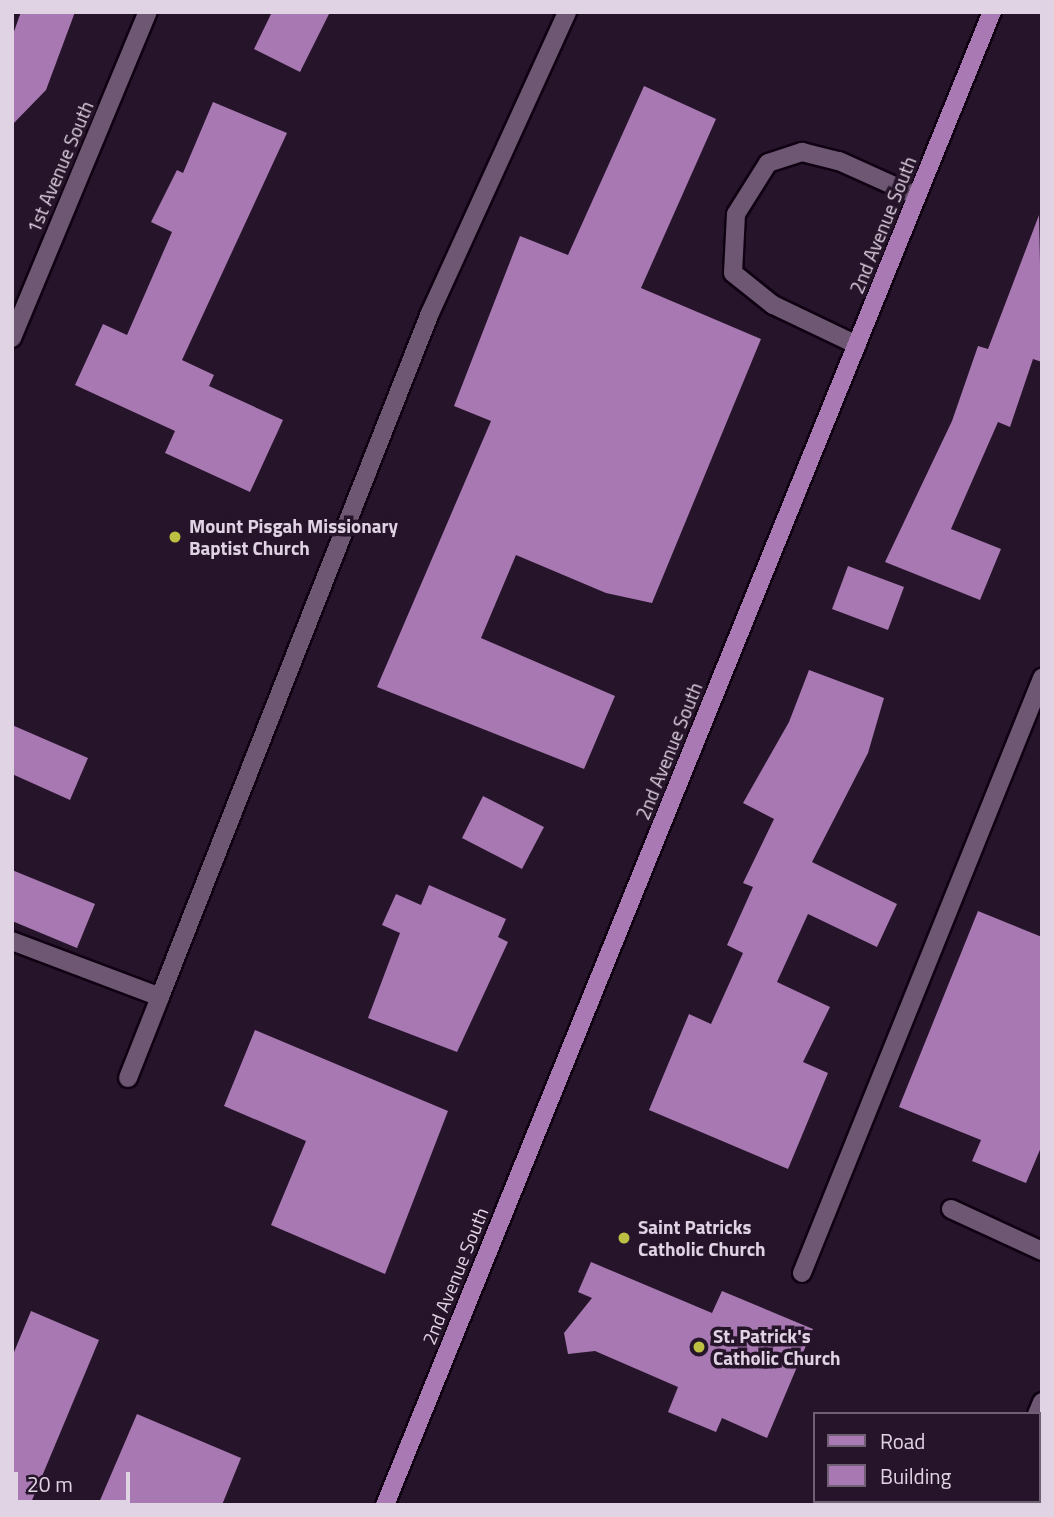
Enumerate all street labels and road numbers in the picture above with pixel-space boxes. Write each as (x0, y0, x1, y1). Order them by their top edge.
street label: 1st Avenue South (22, 98, 98, 236)
street label: 2nd Avenue South (845, 153, 921, 297)
street label: 2nd Avenue South (631, 679, 707, 823)
street label: 2nd Avenue South (417, 1204, 493, 1348)

